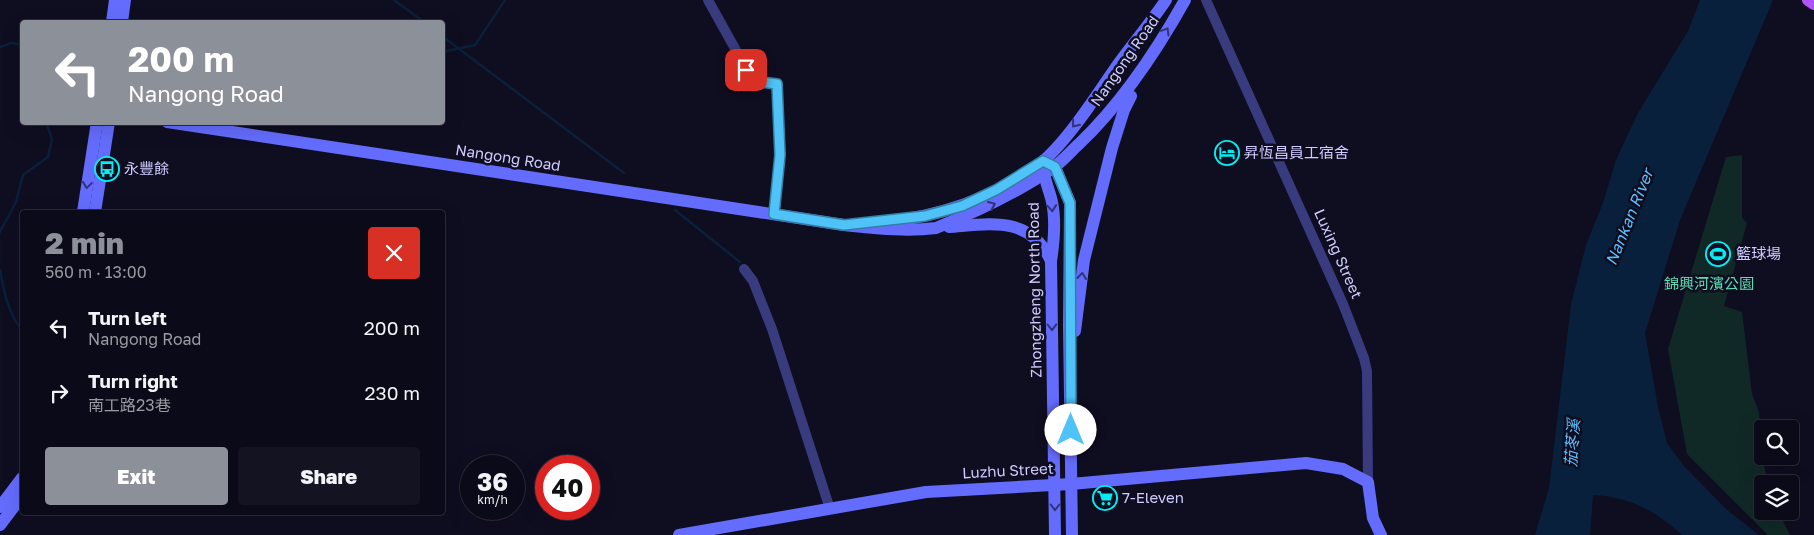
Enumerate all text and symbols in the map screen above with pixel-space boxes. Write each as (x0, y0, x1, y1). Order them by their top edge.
street label: Nangong Road (1086, 12, 1162, 109)
one-way arrow (1160, 27, 1170, 36)
text: 200 m (128, 38, 234, 80)
icon: left (45, 40, 110, 105)
pin (725, 49, 767, 91)
icon: arrive (732, 56, 760, 84)
text: Nangong Road (128, 80, 284, 107)
one-way arrow (1071, 118, 1080, 127)
street label: Nangong Road (454, 140, 562, 174)
hotel icon: 昇恆昌員工宿舍 (1214, 140, 1240, 166)
place label: 昇恆昌員工宿舍 (1244, 143, 1349, 161)
bus stop icon: 永豐餘 (94, 156, 120, 182)
place label: 永豐餘 (124, 159, 169, 177)
water label: Nankan River (1601, 163, 1658, 268)
one-way arrow (83, 180, 93, 189)
one-way arrow (987, 200, 996, 211)
street label: Zhongzheng North Road (1023, 202, 1045, 378)
one-way arrow (1046, 204, 1057, 212)
street label: Luxing Street (1311, 206, 1367, 301)
text: 2 min (45, 225, 124, 261)
button: close (368, 227, 420, 279)
sports icon: 籃球場 (1705, 241, 1731, 267)
place label: 籃球場 (1736, 244, 1781, 262)
text: 560 m · 13:00 (45, 262, 147, 282)
one-way arrow (1077, 271, 1087, 280)
park label: 錦興河濱公園 (1664, 274, 1754, 292)
text: Turn left (88, 306, 167, 329)
icon: left (45, 314, 73, 342)
text: 200 m (364, 316, 420, 339)
one-way arrow (1047, 324, 1057, 331)
text: Nangong Road (88, 329, 201, 349)
text: Turn right (88, 369, 178, 392)
icon: right (45, 379, 73, 407)
text: 230 m (365, 381, 420, 404)
text: 南工路23巷 (88, 395, 171, 415)
position arrow (1044, 403, 1096, 455)
water label: 茄苳溪 (1560, 416, 1584, 468)
map controls (1754, 420, 1799, 520)
button: search (1754, 420, 1799, 465)
button: Exit (45, 447, 228, 505)
button: Share (238, 447, 420, 505)
speed limit sign: 40 (535, 455, 600, 520)
street label: Luzhu Street (962, 459, 1054, 481)
text: 36 (477, 466, 508, 497)
button: layers (1754, 475, 1799, 520)
supermarket icon: 7-Eleven (1092, 485, 1118, 511)
place label: 7-Eleven (1122, 488, 1184, 506)
text: km/h (477, 492, 508, 507)
one-way arrow (1049, 503, 1060, 511)

